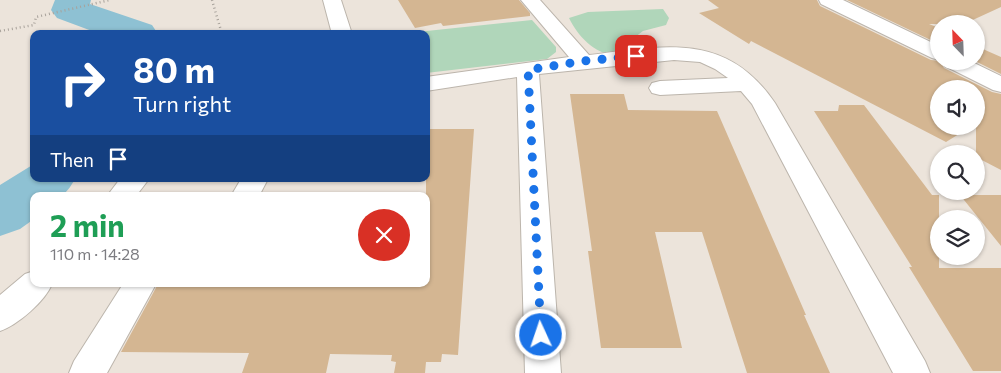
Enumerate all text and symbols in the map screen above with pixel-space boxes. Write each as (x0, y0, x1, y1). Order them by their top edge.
north arrow (930, 15, 985, 70)
map controls (930, 15, 985, 265)
pin (615, 35, 657, 77)
icon: arrive (622, 42, 650, 70)
text: 80 m (133, 47, 215, 90)
icon: right (50, 50, 115, 115)
button: sound (930, 80, 985, 135)
text: Turn right (133, 90, 231, 117)
icon: arrive (104, 145, 132, 173)
button: search (930, 145, 985, 200)
text: Then (50, 148, 94, 171)
text: 2 min (50, 206, 125, 243)
button: close (358, 209, 410, 261)
button: layers (930, 210, 985, 265)
text: 110 m · 14:28 (50, 244, 140, 263)
position arrow (514, 308, 566, 360)

